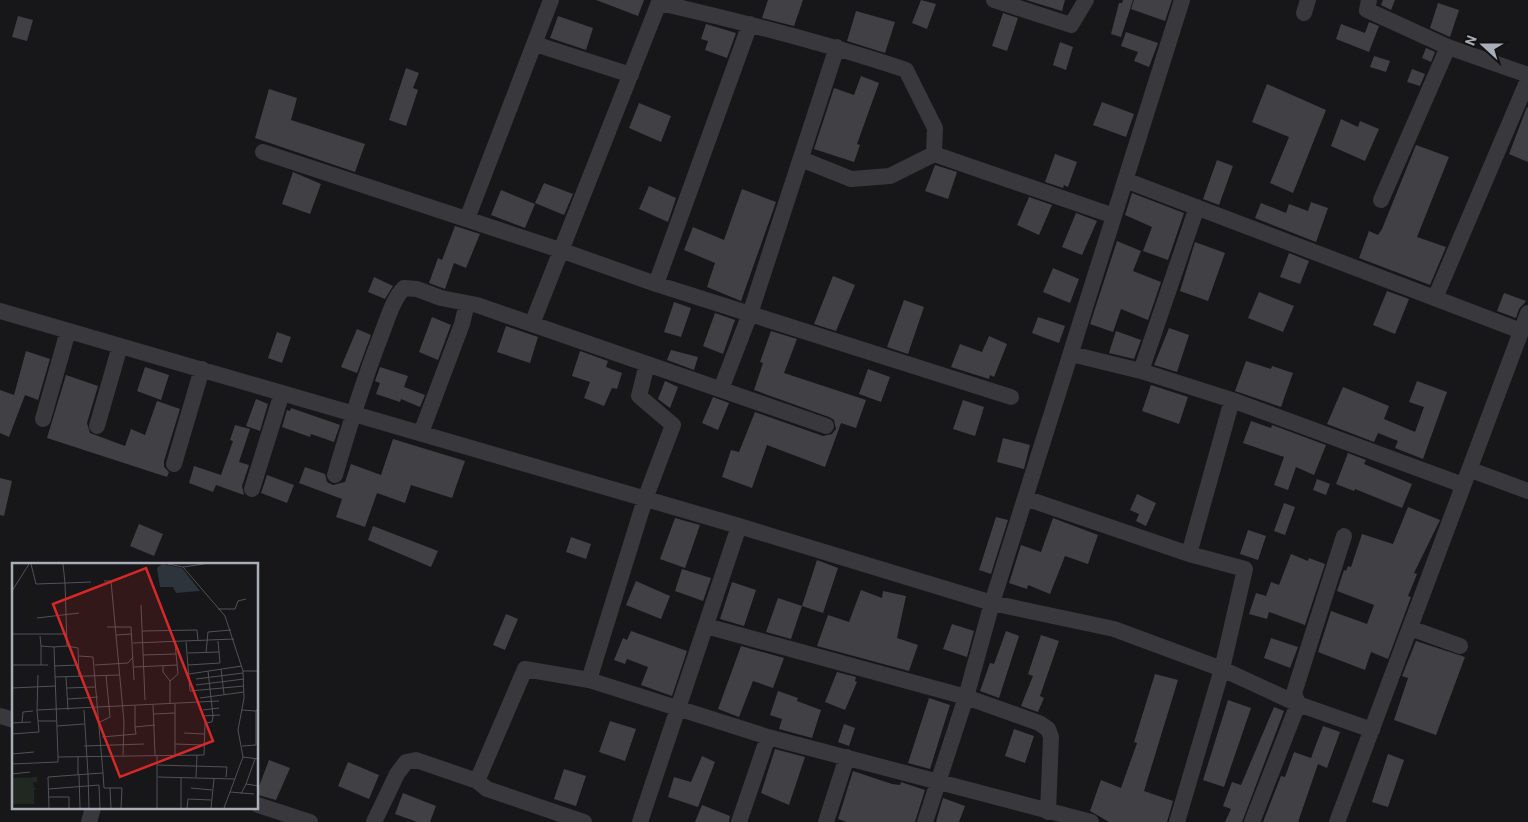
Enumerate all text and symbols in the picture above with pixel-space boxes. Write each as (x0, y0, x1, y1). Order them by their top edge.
north arrow (1458, 20, 1508, 70)
text: N (1461, 33, 1480, 48)
inset map (12, 563, 259, 810)

